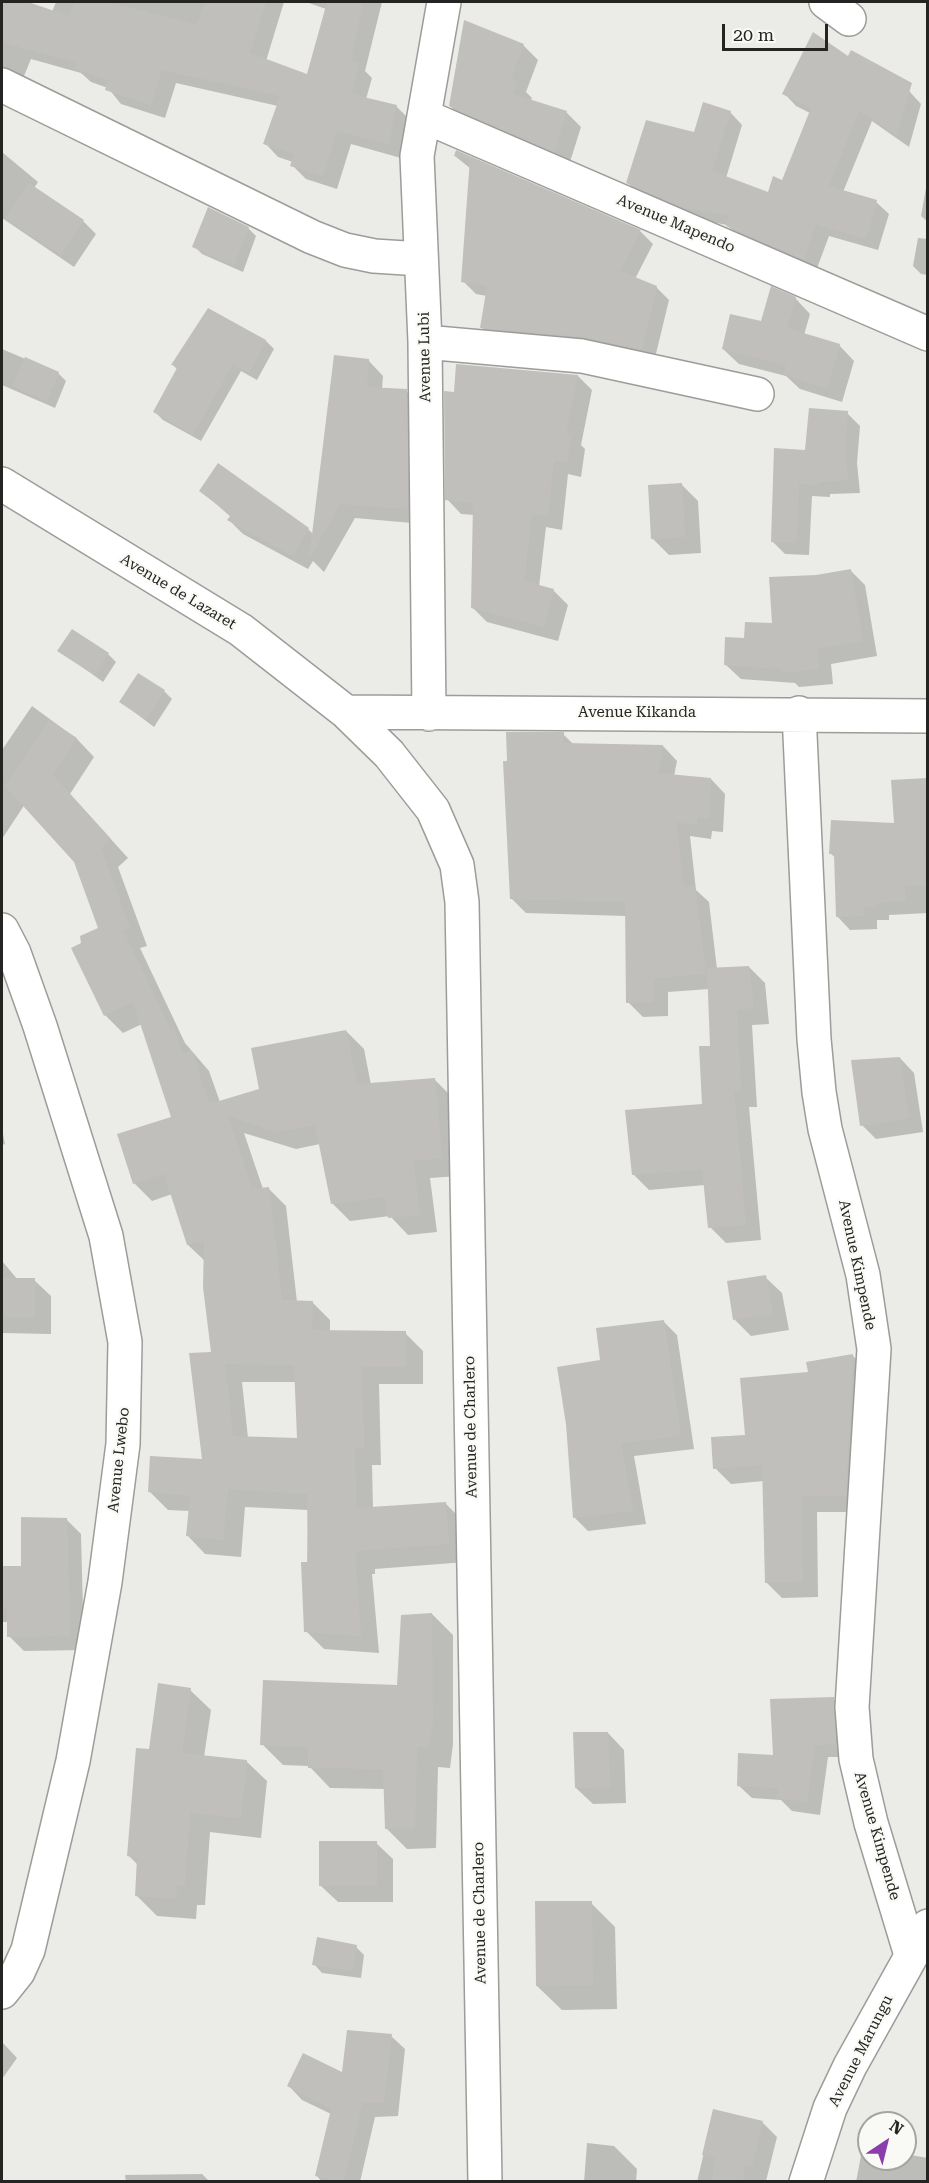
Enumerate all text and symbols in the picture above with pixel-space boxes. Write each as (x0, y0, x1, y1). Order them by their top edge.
scale bar (725, 12, 832, 50)
text: 20 m (733, 24, 774, 45)
street label: Avenue Mapendo (614, 191, 738, 257)
street label: Avenue Lubi (415, 312, 435, 402)
street label: Avenue de Lazaret (117, 550, 239, 634)
street label: Avenue Kikanda (578, 704, 696, 722)
street label: Avenue Kimpende (834, 1198, 880, 1332)
street label: Avenue de Charlero (461, 1356, 481, 1498)
street label: Avenue Lwebo (105, 1406, 133, 1514)
street label: Avenue Kimpende (850, 1770, 904, 1902)
street label: Avenue de Charlero (470, 1842, 490, 1984)
street label: Avenue Marungu (825, 1992, 897, 2110)
north arrow (857, 2111, 917, 2171)
text: N (886, 2116, 907, 2139)

